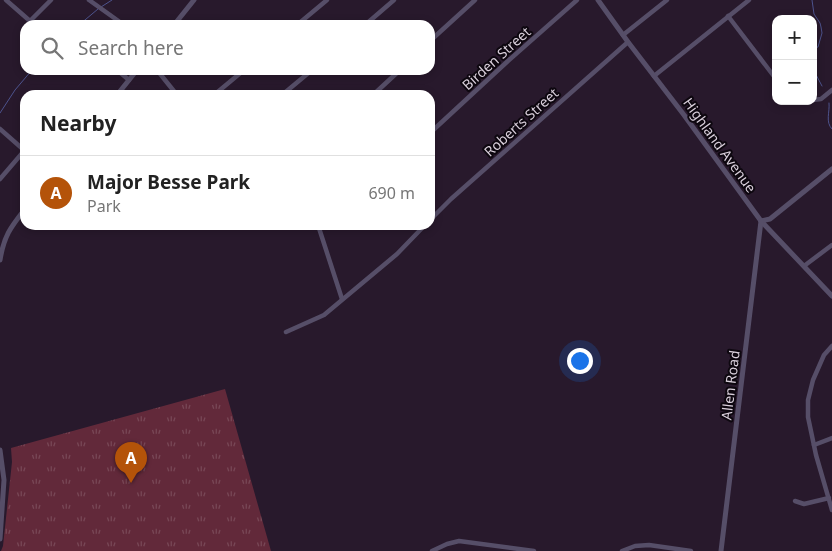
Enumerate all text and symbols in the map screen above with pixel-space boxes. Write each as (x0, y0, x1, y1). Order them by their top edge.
map controls (772, 15, 817, 105)
button: + (772, 15, 817, 60)
search box (20, 20, 435, 75)
street label: Birden Street (458, 22, 534, 94)
icon: search (38, 34, 66, 62)
text: Search here (78, 35, 184, 61)
button: − (772, 60, 817, 105)
street label: Roberts Street (480, 84, 562, 160)
street label: Highland Avenue (679, 94, 761, 196)
text: Nearby (40, 109, 116, 137)
text: Major Besse Park (87, 169, 250, 195)
text: A (50, 182, 62, 204)
text: 690 m (368, 182, 415, 204)
text: Park (87, 195, 121, 217)
your location (567, 348, 593, 374)
street label: Allen Road (716, 349, 744, 421)
pin: A (115, 442, 147, 483)

